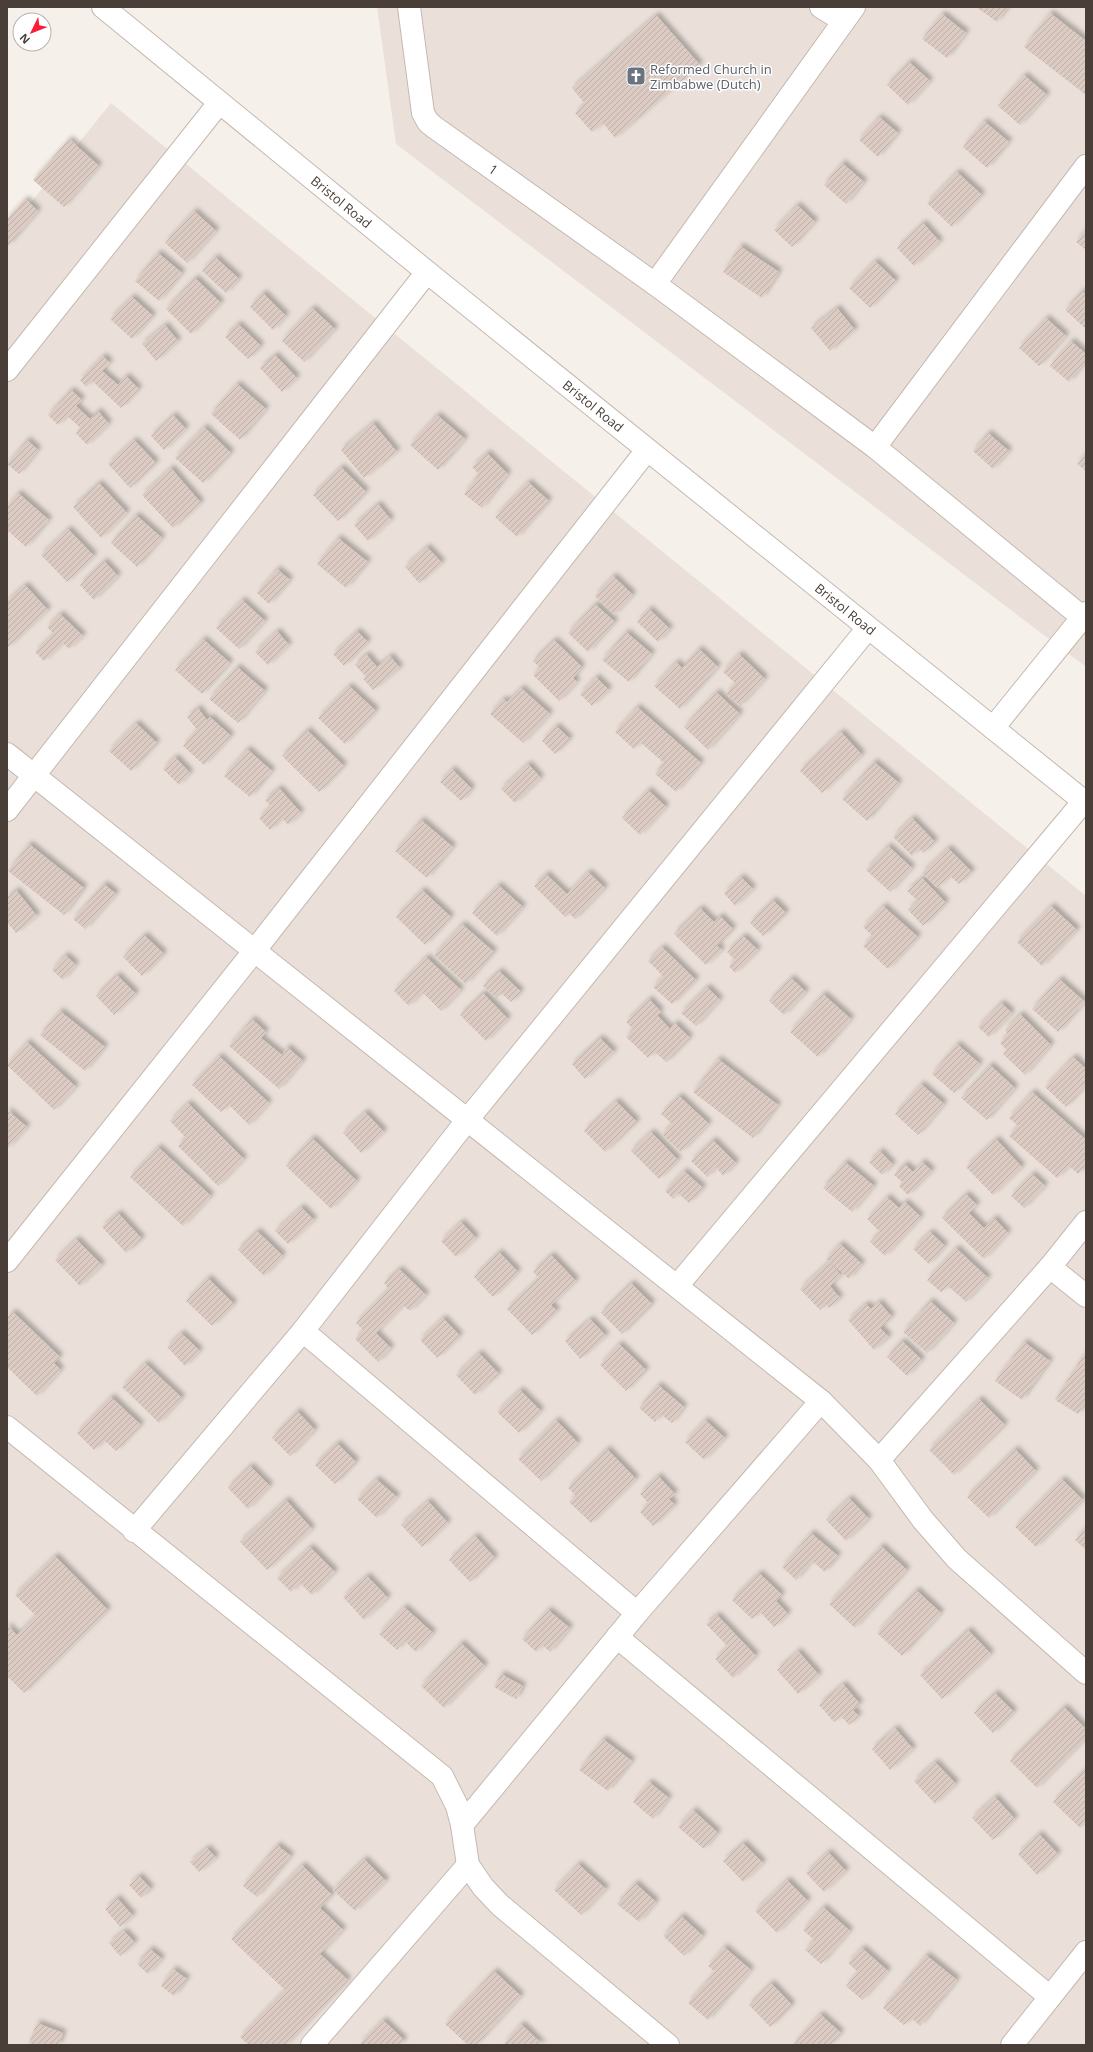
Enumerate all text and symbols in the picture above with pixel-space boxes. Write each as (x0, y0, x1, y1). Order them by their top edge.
north arrow (12, 12, 52, 52)
text: N (16, 31, 33, 48)
place label: Reformed Church in Zimbabwe (Dutch) (650, 60, 772, 93)
church icon: Reformed Church in Zimbabwe (Dutch) (625, 65, 647, 87)
street label: 1 (485, 160, 502, 179)
street label: Bristol Road (307, 172, 376, 232)
street label: Bristol Road (559, 376, 627, 436)
street label: Bristol Road (811, 579, 880, 639)

